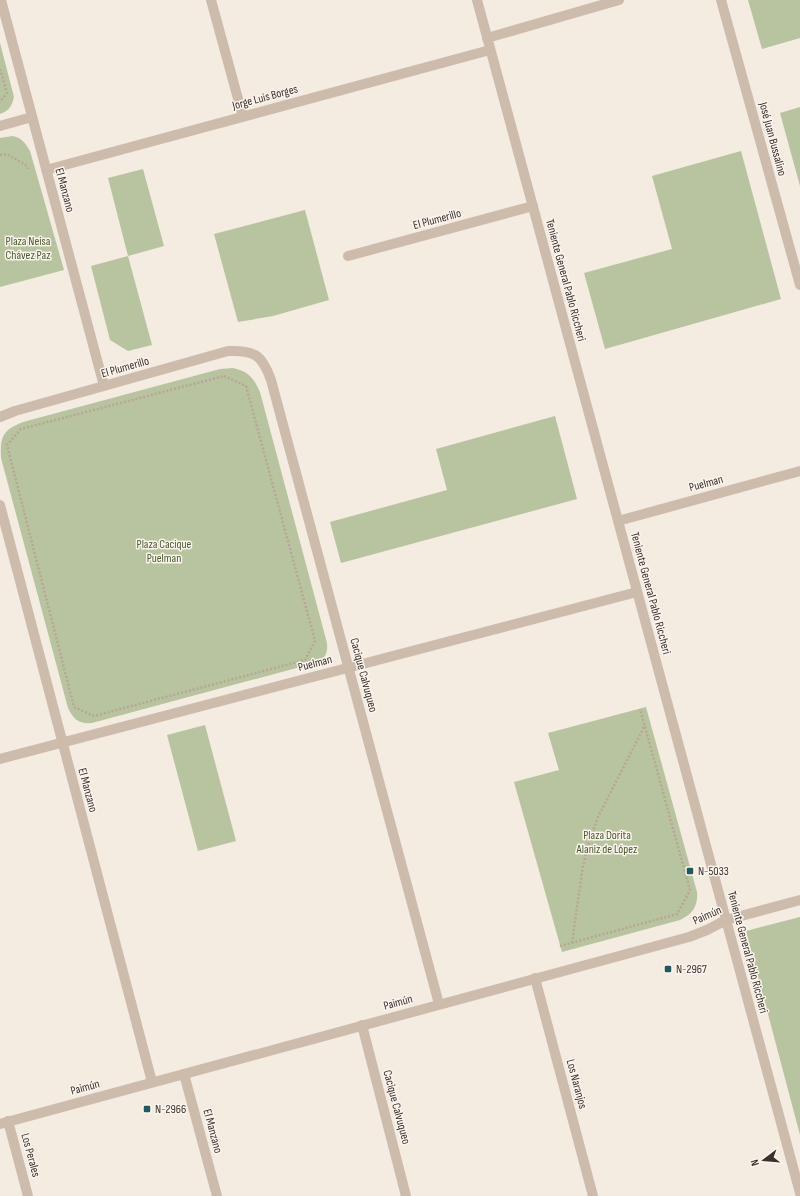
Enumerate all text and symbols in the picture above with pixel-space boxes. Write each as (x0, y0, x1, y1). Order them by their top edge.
street label: Jorge Luis Borges (230, 82, 300, 114)
street label: José Juan Bussalino (755, 100, 790, 178)
street label: El Manzano (51, 166, 78, 214)
street label: El Plumerillo (412, 206, 463, 233)
street label: Teniente General Pablo Riccheri (542, 217, 589, 343)
park label: Plaza Neisa Chávez Paz (6, 234, 51, 263)
street label: El Plumerillo (99, 354, 151, 381)
street label: Puelman (687, 472, 725, 495)
street label: Teniente General Pablo Riccheri (627, 530, 674, 656)
park label: Plaza Cacique Puelman (137, 537, 192, 566)
street label: Cacique Calvuqueo (346, 637, 381, 714)
street label: Puelman (296, 652, 334, 675)
street label: El Manzano (74, 766, 101, 814)
park label: Plaza Dorita Alaniz de López (576, 828, 638, 857)
place label: N-5033 (698, 864, 729, 879)
marker: N-5033 (685, 866, 695, 876)
street label: Teniente General Pablo Riccheri (724, 889, 771, 1015)
street label: Paimún (691, 903, 724, 928)
place label: N-2967 (676, 962, 707, 977)
marker: N-2967 (663, 964, 673, 974)
street label: Paimún (382, 991, 414, 1014)
street label: Los Naranjos (563, 1058, 590, 1111)
street label: Cacique Calvuqueo (379, 1069, 414, 1146)
street label: Paimún (69, 1076, 101, 1099)
place label: N-2966 (155, 1102, 186, 1117)
marker: N-2966 (142, 1104, 152, 1114)
street label: El Manzano (199, 1107, 226, 1155)
street label: Los Perales (17, 1132, 44, 1179)
north arrow (744, 1140, 784, 1180)
text: N (748, 1158, 762, 1167)

